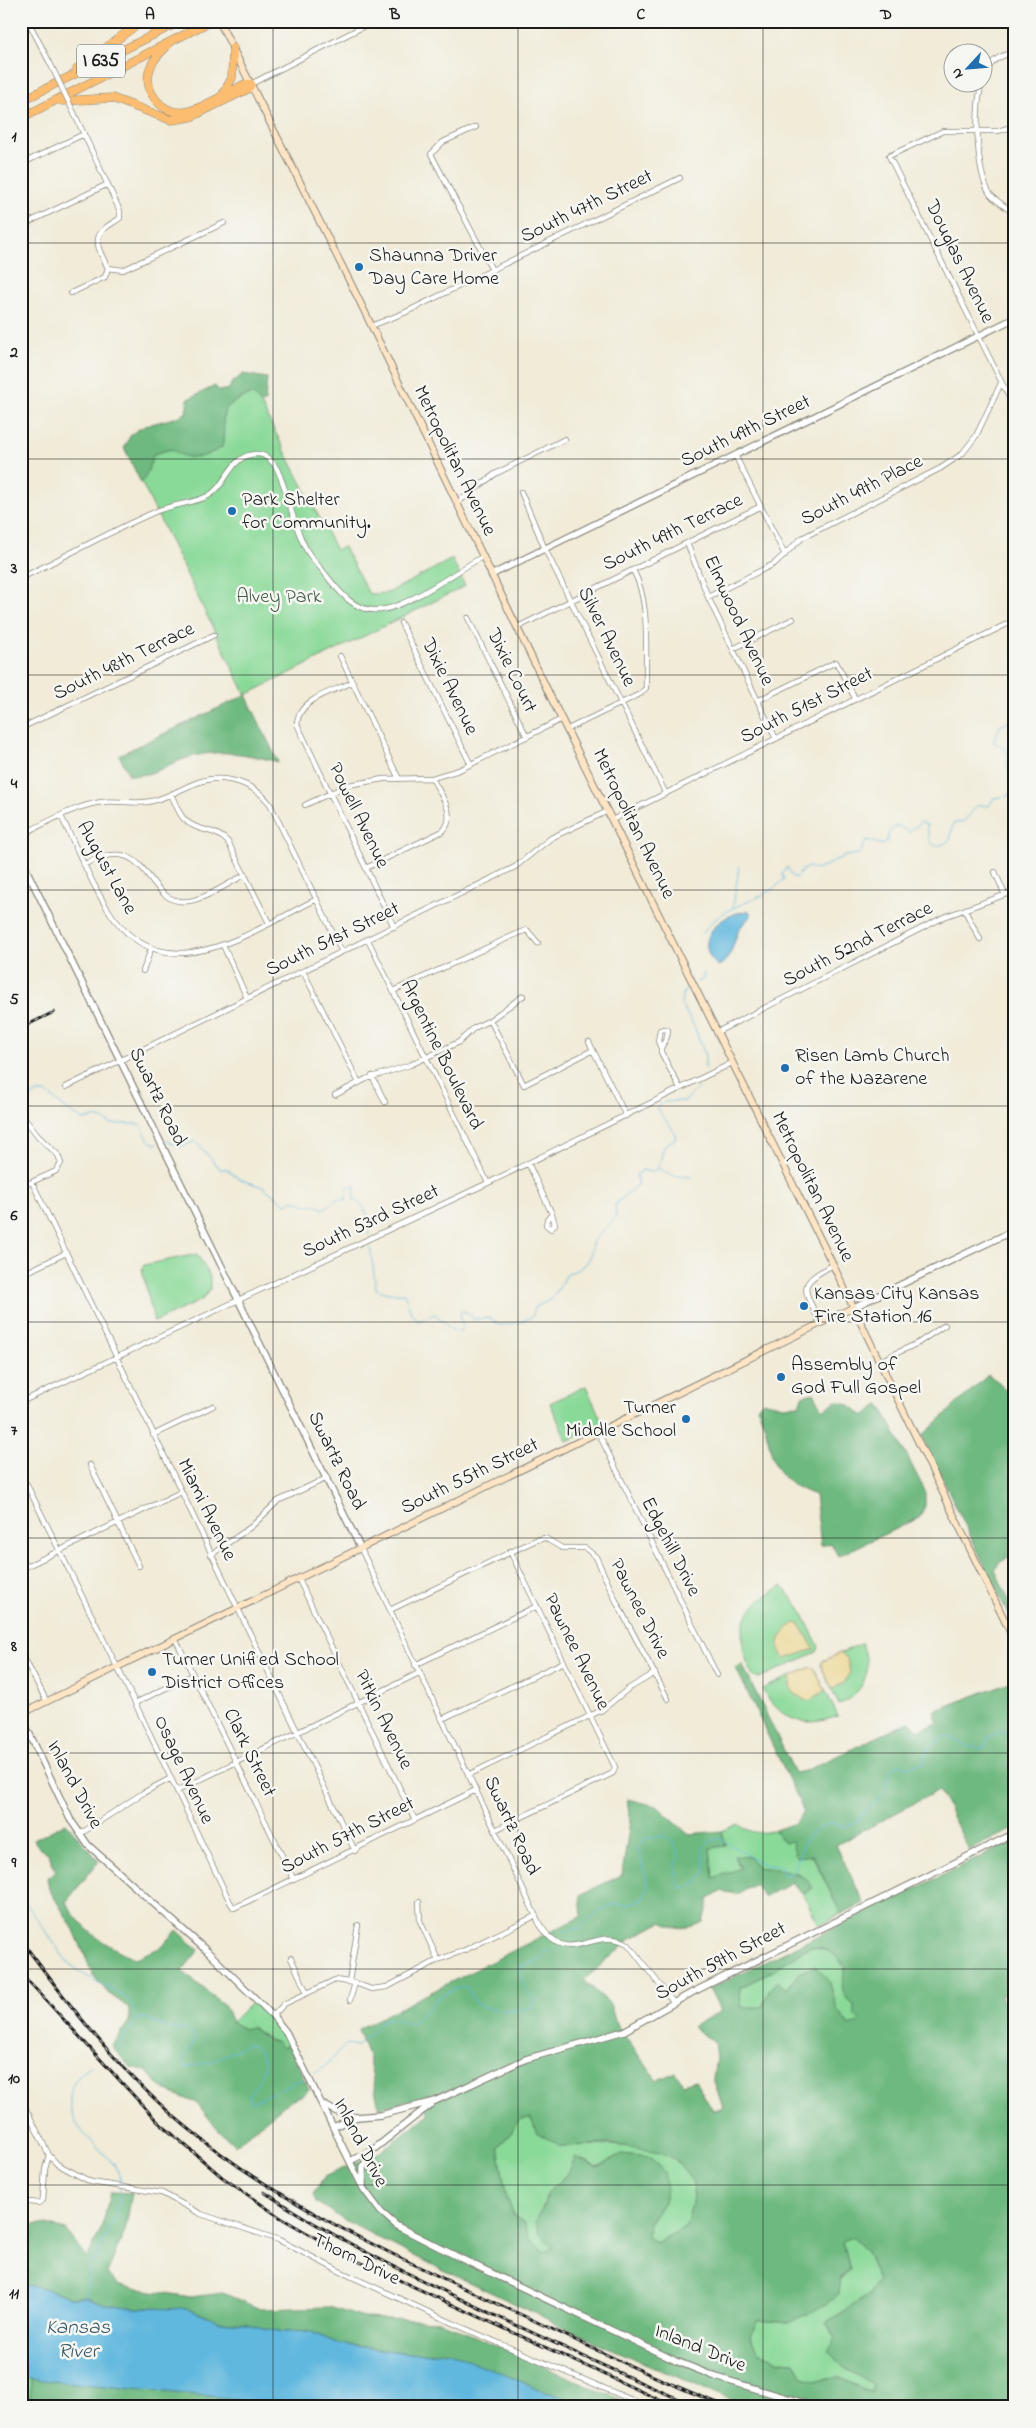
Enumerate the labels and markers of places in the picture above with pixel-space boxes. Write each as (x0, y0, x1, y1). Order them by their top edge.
place label: Shaunna Driver Day Care Home (368, 242, 499, 294)
marker: Shaunna Driver Day Care Home (353, 261, 365, 273)
place label: Park Shelter for Community. (242, 486, 371, 538)
marker: Park Shelter for Community. (226, 505, 238, 517)
place label: Risen Lamb Church of the Nazarene (795, 1042, 949, 1094)
marker: Risen Lamb Church of the Nazarene (779, 1062, 791, 1074)
place label: Kansas City Kansas Fire Station 16 (813, 1280, 979, 1332)
marker: Kansas City Kansas Fire Station 16 (798, 1300, 810, 1312)
place label: Assembly of God Full Gospel (791, 1351, 921, 1403)
marker: Assembly of God Full Gospel (775, 1371, 787, 1383)
place label: Turner Middle School (566, 1394, 677, 1446)
marker: Turner Middle School (680, 1413, 692, 1425)
place label: Turner Unified School District Offices (161, 1646, 339, 1698)
marker: Turner Unified School District Offices (146, 1666, 158, 1678)

